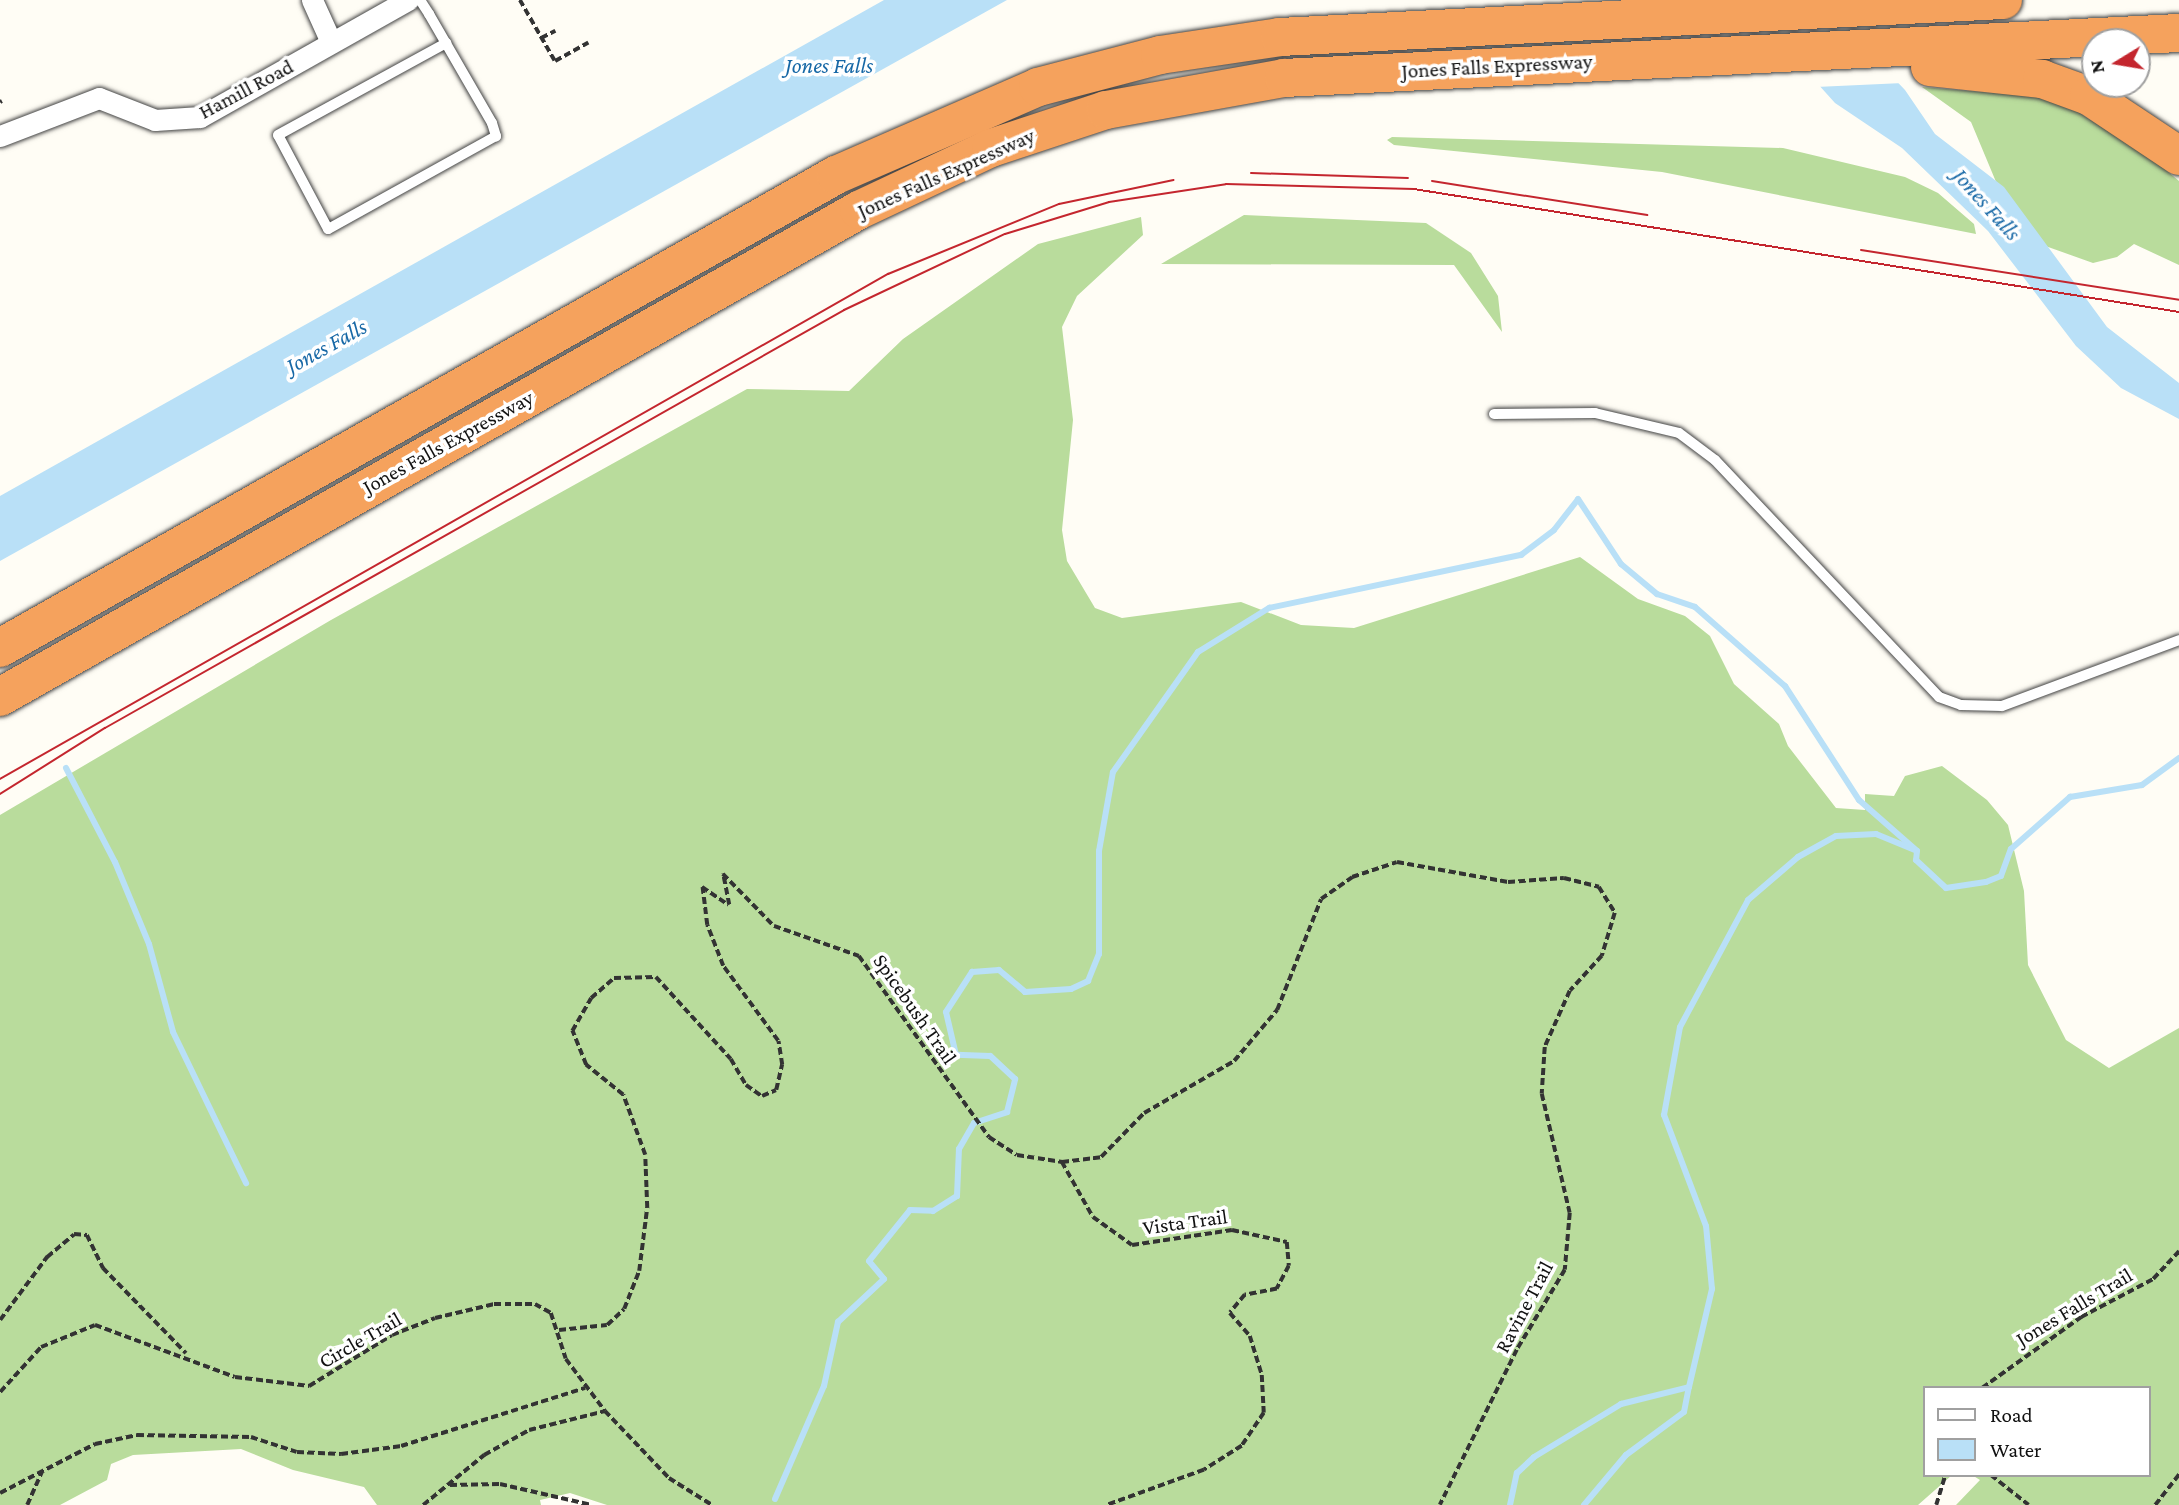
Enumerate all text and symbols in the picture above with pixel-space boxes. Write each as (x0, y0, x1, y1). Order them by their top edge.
north arrow (2081, 28, 2151, 98)
street label: Jones Falls Expressway (1401, 48, 1593, 84)
water label: Jones Falls (785, 51, 873, 79)
street label: Hamill Road (194, 54, 298, 124)
text: N (2085, 58, 2108, 75)
street label: Jones Falls Expressway (853, 123, 1039, 223)
water label: Jones Falls (1947, 162, 2027, 246)
water label: Jones Falls (281, 313, 371, 379)
street label: Jones Falls Expressway (358, 385, 538, 499)
street label: Spicebush Trail (868, 949, 962, 1069)
street label: Vista Trail (1141, 1204, 1229, 1240)
street label: Ravine Trail (1489, 1257, 1559, 1357)
street label: Jones Falls Trail (2011, 1262, 2137, 1352)
street label: Circle Trail (314, 1306, 406, 1374)
legend (1924, 1386, 2151, 1477)
text: Road (1990, 1403, 2033, 1427)
text: Water (1990, 1438, 2042, 1462)

